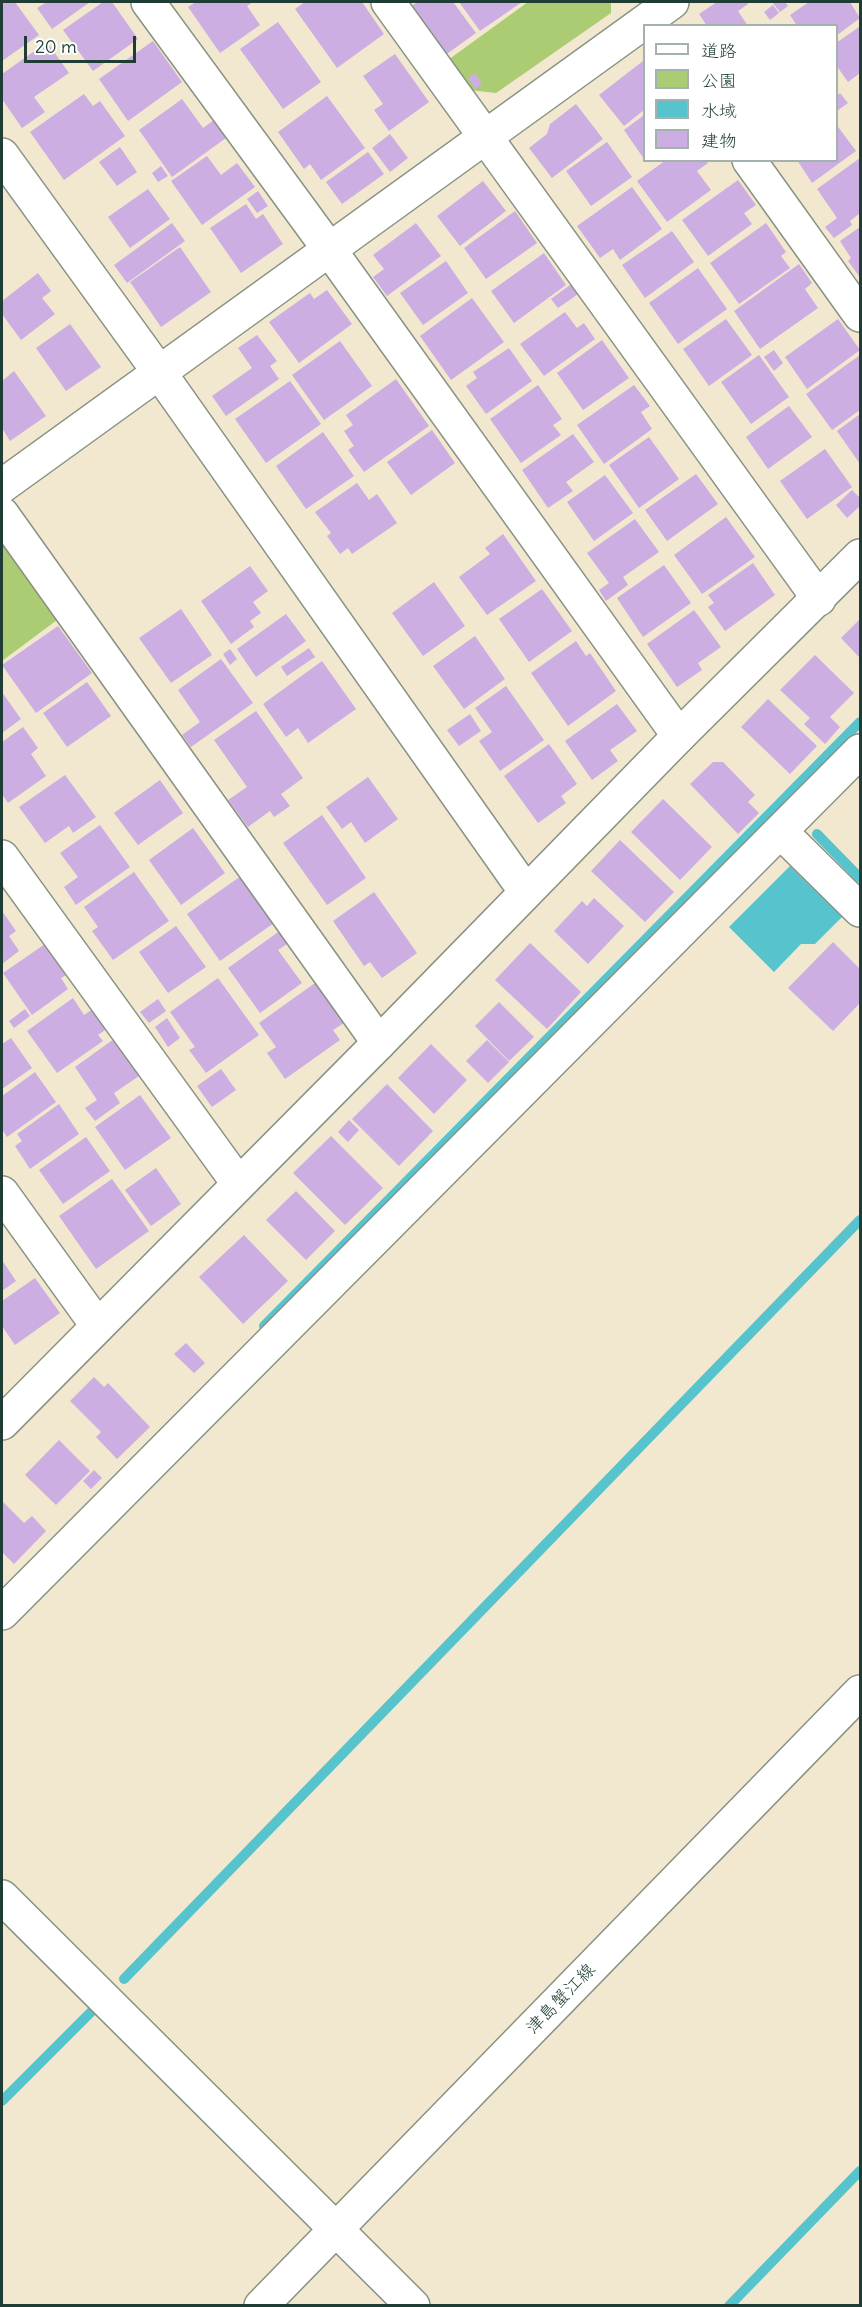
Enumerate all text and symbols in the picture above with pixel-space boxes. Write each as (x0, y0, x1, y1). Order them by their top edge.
scale bar (27, 24, 140, 62)
legend (643, 24, 838, 162)
text: 20 m (35, 35, 77, 58)
text: 道路 (701, 39, 737, 62)
text: 公園 (701, 69, 737, 92)
text: 水域 (701, 99, 737, 122)
text: 建物 (701, 129, 737, 152)
street label: 津島蟹江線 (522, 1959, 600, 2039)

